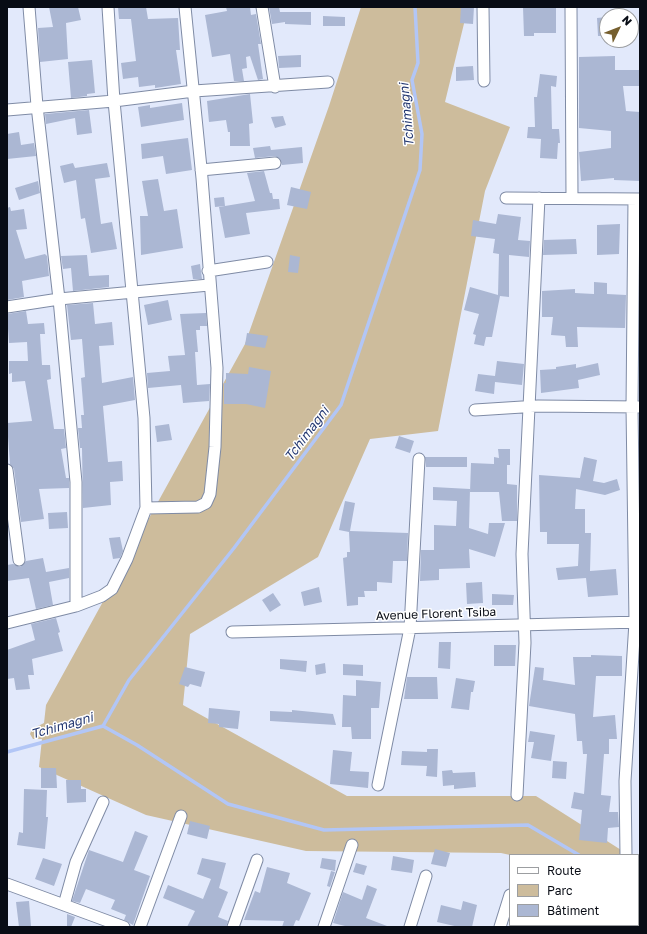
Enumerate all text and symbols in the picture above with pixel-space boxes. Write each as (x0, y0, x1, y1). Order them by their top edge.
north arrow (599, 8, 639, 48)
text: N (620, 13, 635, 28)
water label: Tchimagni (396, 83, 418, 147)
water label: Tchimagni (282, 404, 332, 464)
street label: Avenue Florent Tsiba (376, 605, 496, 623)
water label: Tchimagni (29, 710, 95, 742)
legend (509, 854, 639, 926)
text: Route (547, 863, 581, 878)
text: Parc (547, 883, 573, 898)
text: Bâtiment (547, 903, 599, 918)

